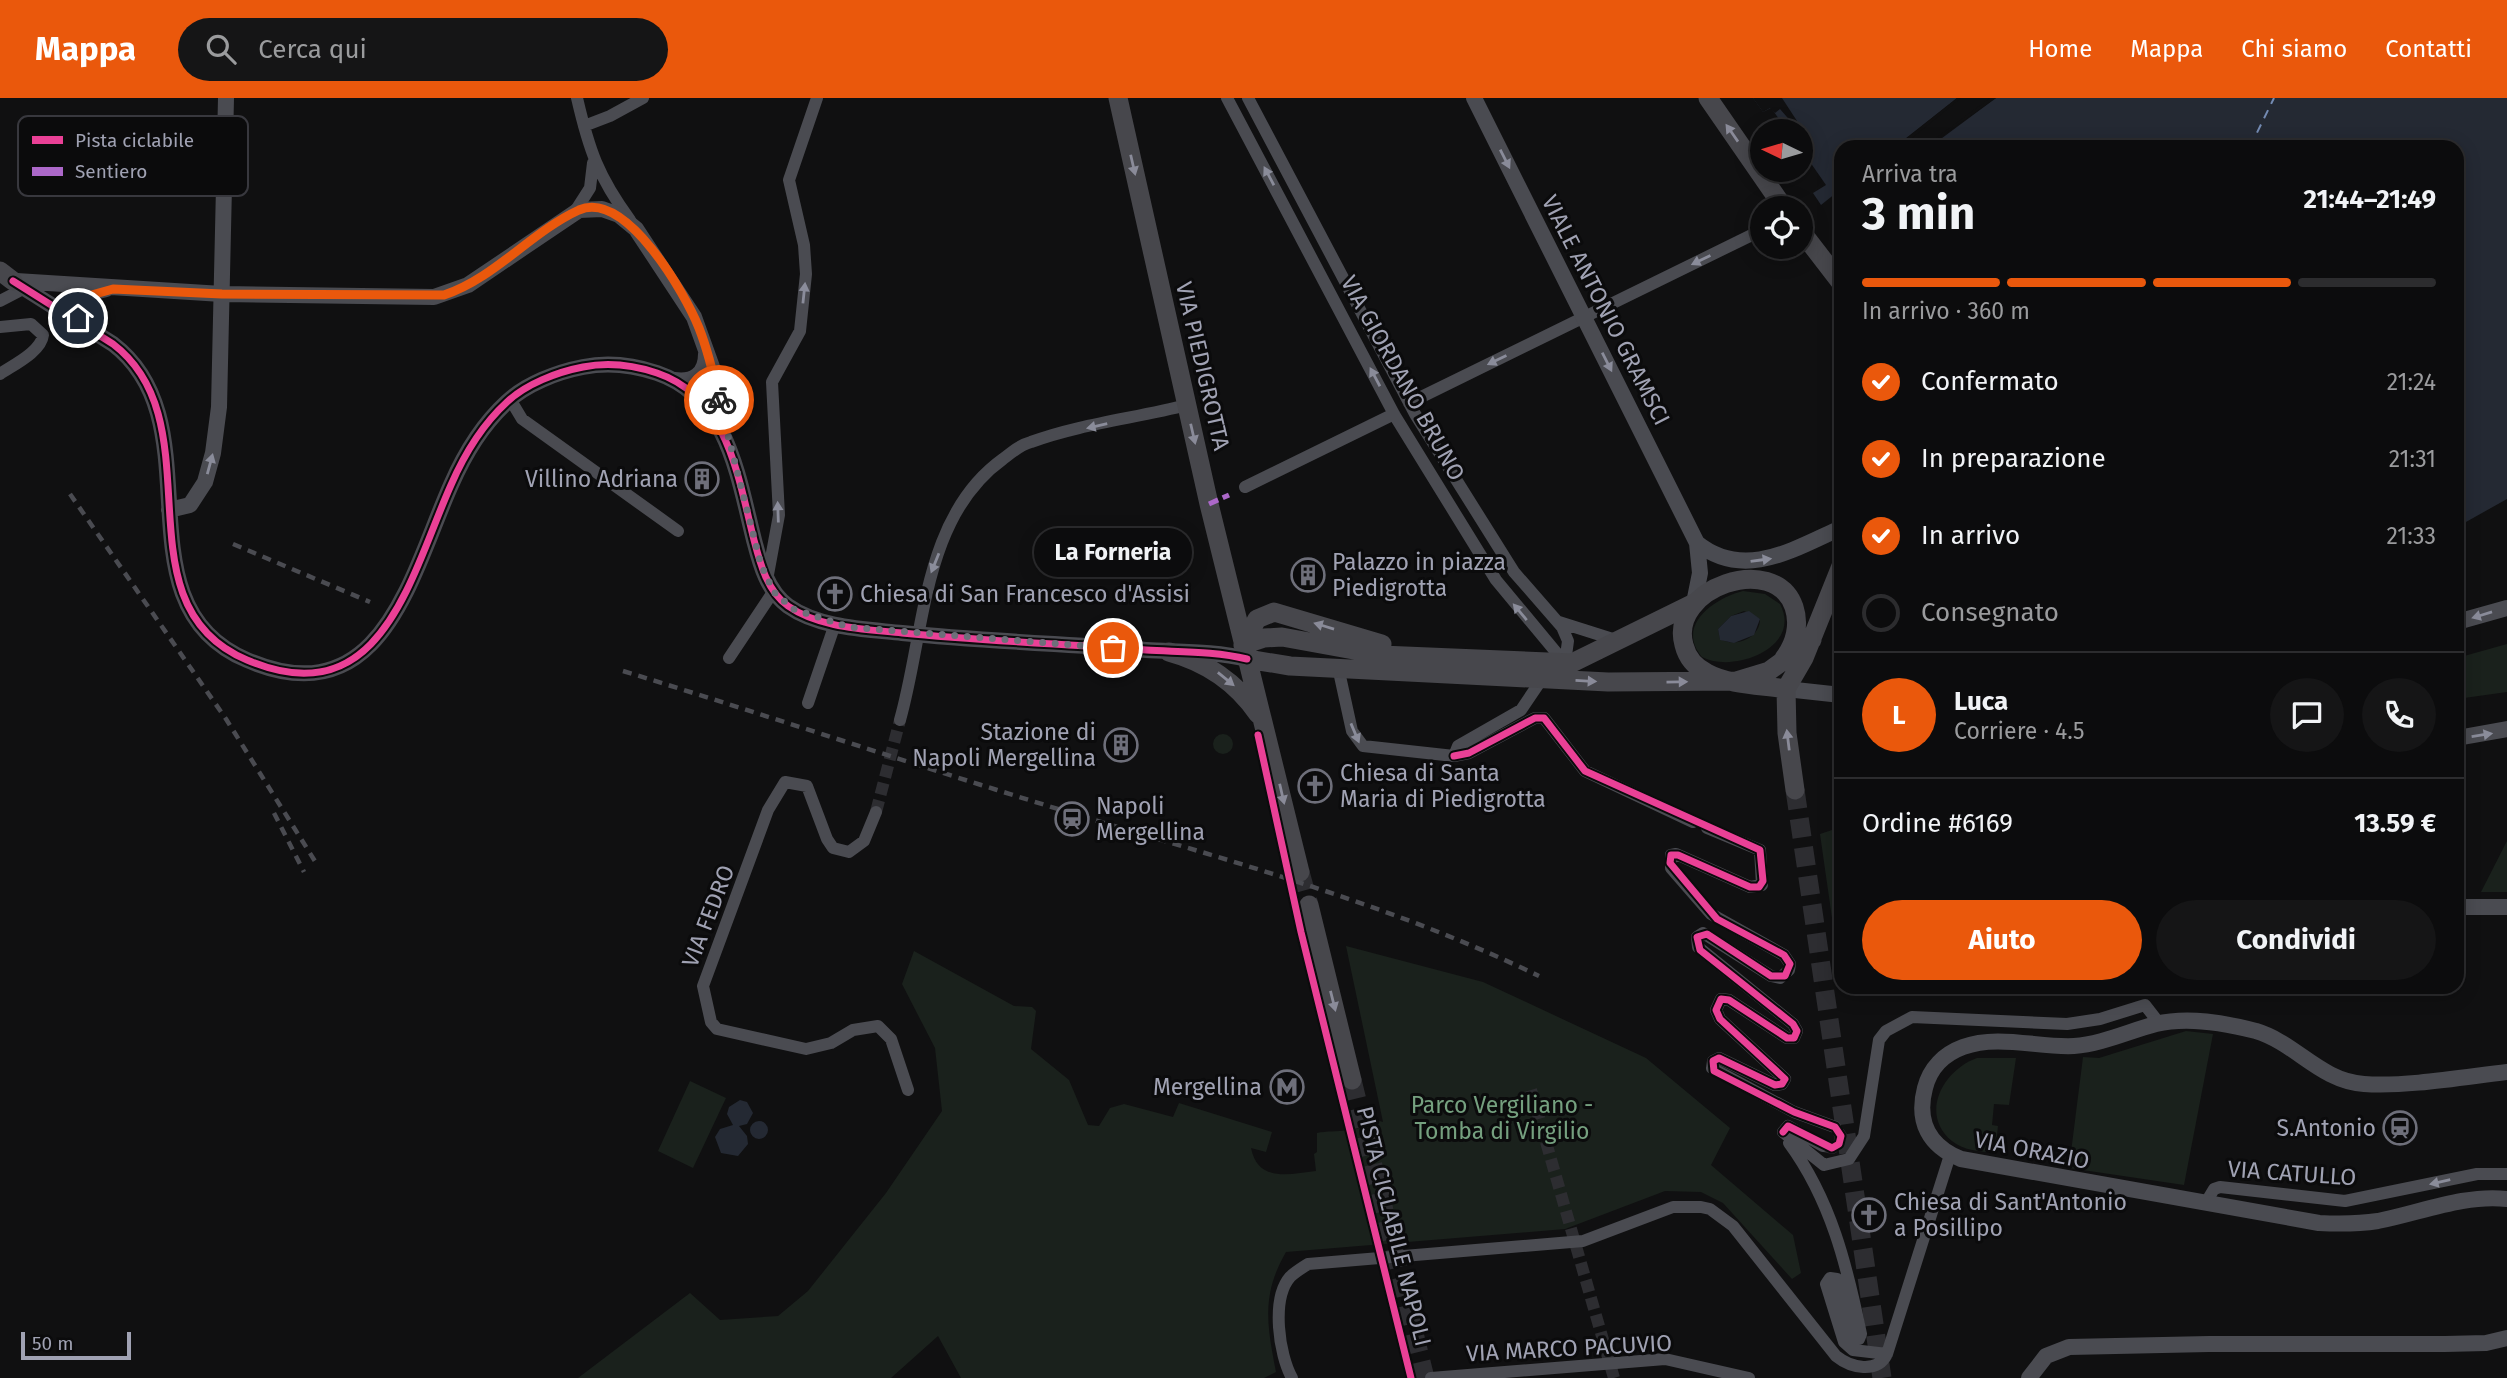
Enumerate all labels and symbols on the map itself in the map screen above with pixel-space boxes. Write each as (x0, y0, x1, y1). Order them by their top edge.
legend (18, 116, 248, 196)
north arrow (1750, 119, 1813, 182)
one-way arrow (1725, 124, 1739, 142)
text: Pista ciclabile (75, 129, 194, 152)
one-way arrow (1499, 149, 1510, 169)
one-way arrow (1128, 154, 1139, 176)
text: Sentiero (75, 160, 147, 183)
one-way arrow (1263, 166, 1274, 186)
street label: VIALE ANTONIO GRAMSCI (1536, 190, 1676, 430)
one-way arrow (1691, 254, 1711, 265)
street label: VIA GIORDANO BRUNO (1335, 271, 1471, 485)
street label: VIA PIEDIGROTTA (1170, 279, 1236, 454)
one-way arrow (799, 281, 810, 303)
pin (48, 288, 108, 348)
one-way arrow (1600, 353, 1612, 373)
one-way arrow (1487, 355, 1507, 366)
courier (684, 365, 754, 435)
one-way arrow (1369, 367, 1381, 387)
one-way arrow (1085, 421, 1107, 432)
one-way arrow (1188, 423, 1199, 445)
one-way arrow (205, 453, 216, 475)
building icon: Villino Adriana (683, 460, 721, 498)
place label: Villino Adriana (525, 465, 678, 493)
one-way arrow (772, 501, 783, 523)
callout: La Forneria (1034, 529, 1192, 578)
place label: Palazzo in piazza Piedigrotta (1332, 548, 1506, 602)
one-way arrow (930, 553, 941, 574)
one-way arrow (1750, 554, 1772, 565)
building icon: Palazzo in piazza Piedigrotta (1289, 556, 1327, 594)
church icon: Chiesa di San Francesco d'Assisi (816, 575, 854, 613)
place label: Chiesa di San Francesco d'Assisi (860, 580, 1190, 608)
one-way arrow (1512, 603, 1528, 621)
one-way arrow (2471, 611, 2492, 621)
pin (1083, 618, 1143, 678)
one-way arrow (1313, 621, 1334, 631)
one-way arrow (1216, 672, 1234, 687)
one-way arrow (1576, 676, 1598, 687)
one-way arrow (1666, 676, 1688, 688)
place label: Stazione di Napoli Mergellina (912, 718, 1096, 772)
one-way arrow (1349, 723, 1361, 743)
building icon: Stazione di Napoli Mergellina (1102, 726, 1140, 764)
one-way arrow (1782, 729, 1793, 751)
one-way arrow (2471, 729, 2493, 740)
place label: Chiesa di Santa Maria di Piedigrotta (1340, 759, 1546, 813)
church icon: Chiesa di Santa Maria di Piedigrotta (1296, 767, 1334, 805)
one-way arrow (1276, 783, 1287, 805)
place label: Napoli Mergellina (1096, 792, 1205, 846)
station icon: Napoli Mergellina (1053, 800, 1091, 838)
street label: VIA FEDRO (676, 861, 740, 971)
one-way arrow (1328, 990, 1339, 1012)
metro station icon: Mergellina (1268, 1068, 1306, 1106)
place label: Mergellina (1153, 1073, 1262, 1101)
park label: Parco Vergiliano - Tomba di Virgilio (1411, 1091, 1593, 1145)
street label: PISTA CICLABILE NAPOLI (1351, 1103, 1437, 1349)
station icon: S.Antonio (2381, 1109, 2419, 1147)
place label: S.Antonio (2276, 1114, 2376, 1142)
street label: VIA ORAZIO (1972, 1125, 2092, 1175)
street label: VIA CATULLO (2227, 1155, 2357, 1191)
one-way arrow (2429, 1177, 2451, 1188)
place label: Chiesa di Sant'Antonio a Posillipo (1894, 1188, 2127, 1242)
church icon: Chiesa di Sant'Antonio a Posillipo (1850, 1196, 1888, 1234)
scale bar (21, 1329, 131, 1361)
street label: VIA MARCO PACUVIO (1465, 1329, 1673, 1367)

